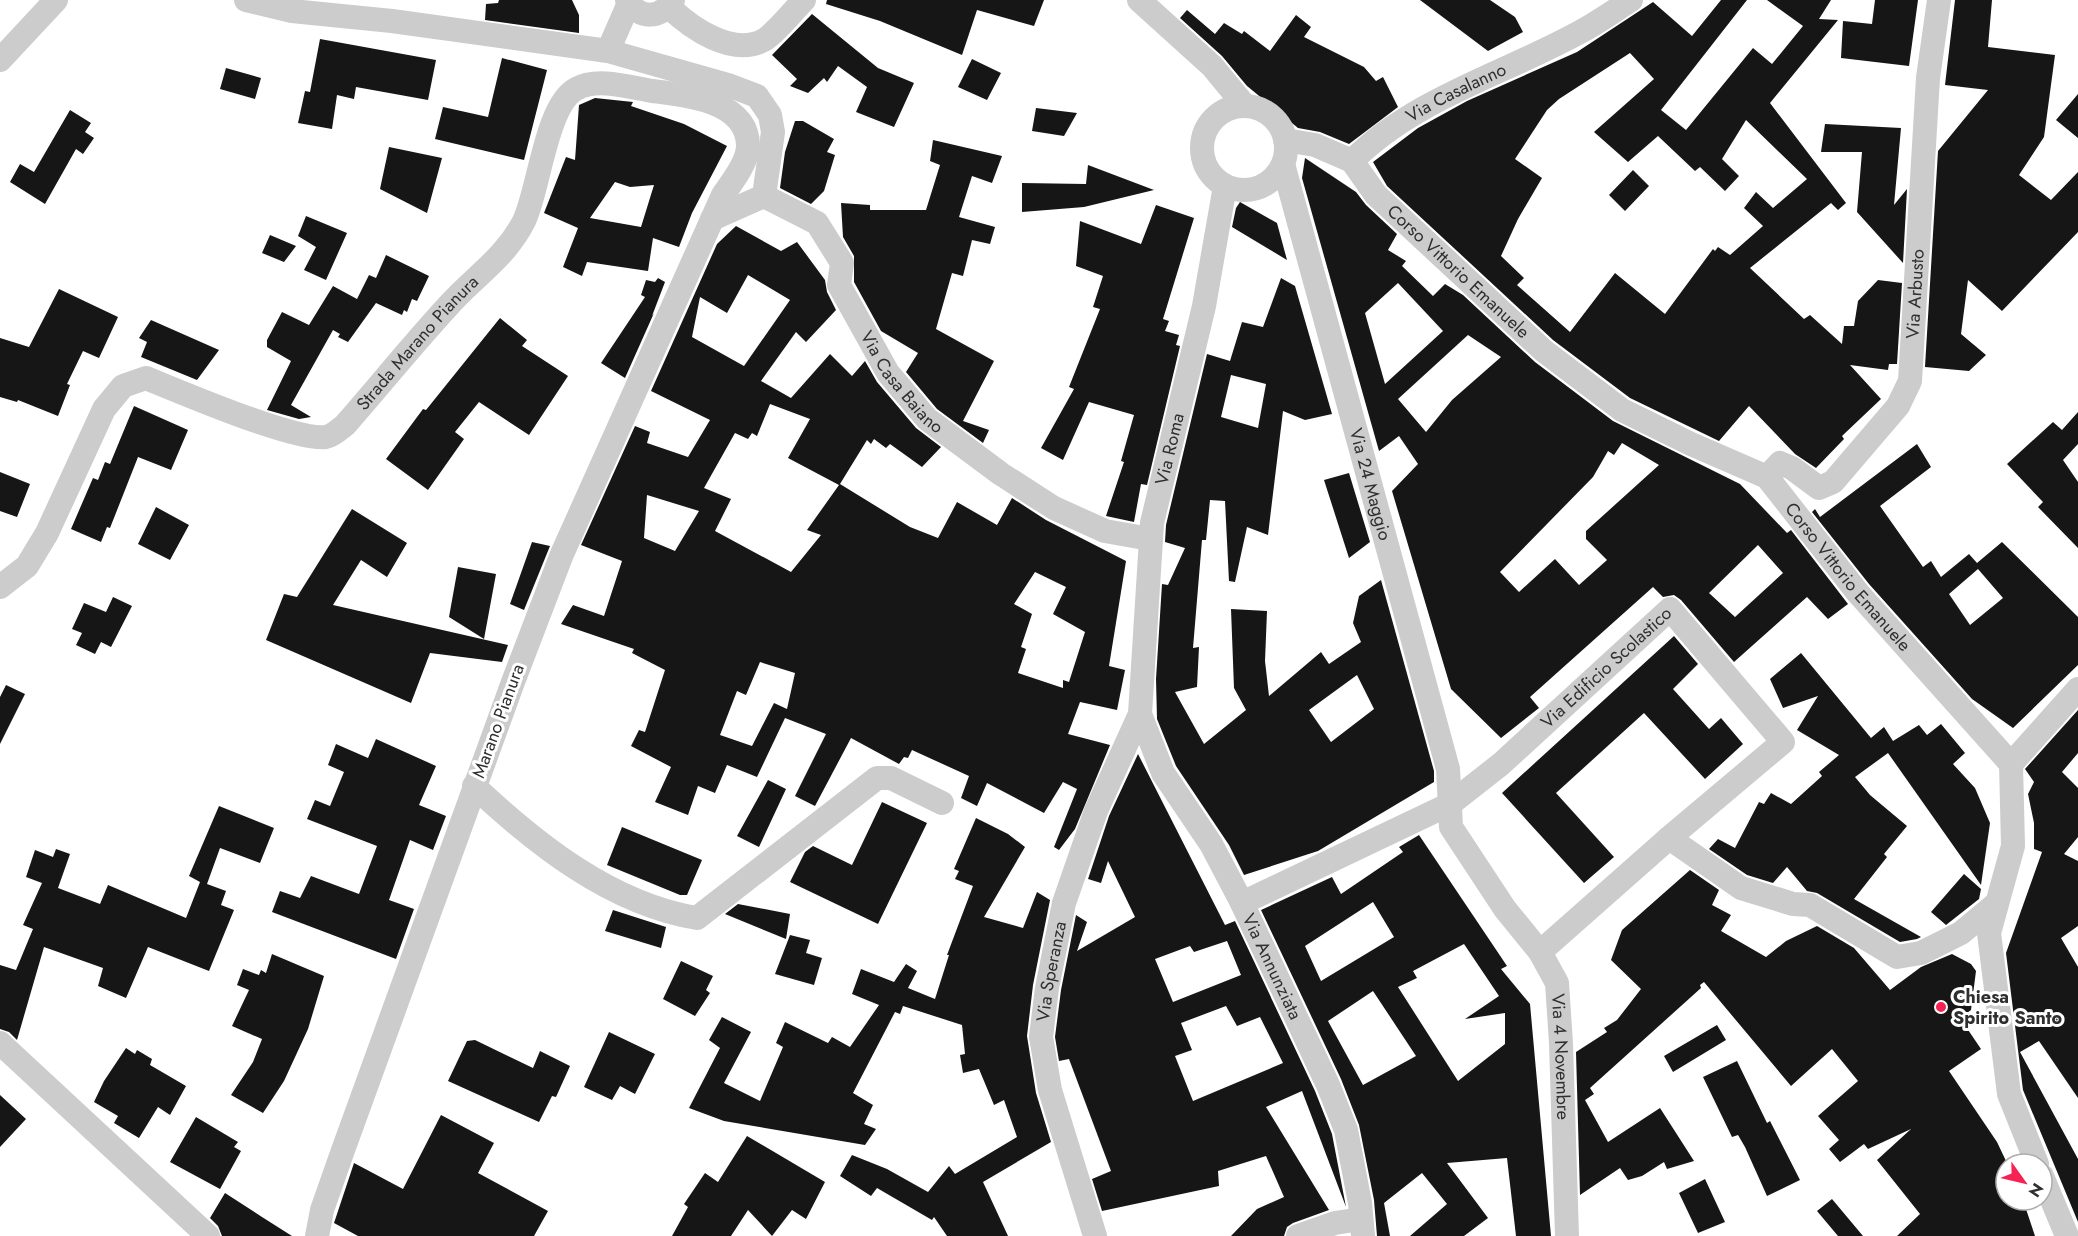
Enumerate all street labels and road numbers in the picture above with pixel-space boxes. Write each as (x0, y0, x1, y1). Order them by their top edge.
street label: Via Casalanno (1401, 56, 1510, 129)
street label: Corso Vittorio Emanuele (1381, 199, 1535, 344)
street label: Via Arbusto (1900, 248, 1931, 339)
street label: Strada Marano Pianura (350, 269, 484, 416)
street label: Via Casa Baiano (854, 326, 949, 440)
street label: Via Roma (1149, 410, 1191, 488)
street label: Via 24 Maggio (1343, 425, 1398, 543)
street label: Corso Vittorio Emanuele (1779, 497, 1917, 657)
street label: Via Edificio Scolastico (1535, 600, 1678, 734)
street label: Marano Pianura (465, 660, 531, 782)
street label: Via Annunziata (1236, 909, 1308, 1024)
street label: Via Speranza (1030, 919, 1073, 1023)
street label: Via 4 Novembre (1545, 993, 1576, 1120)

